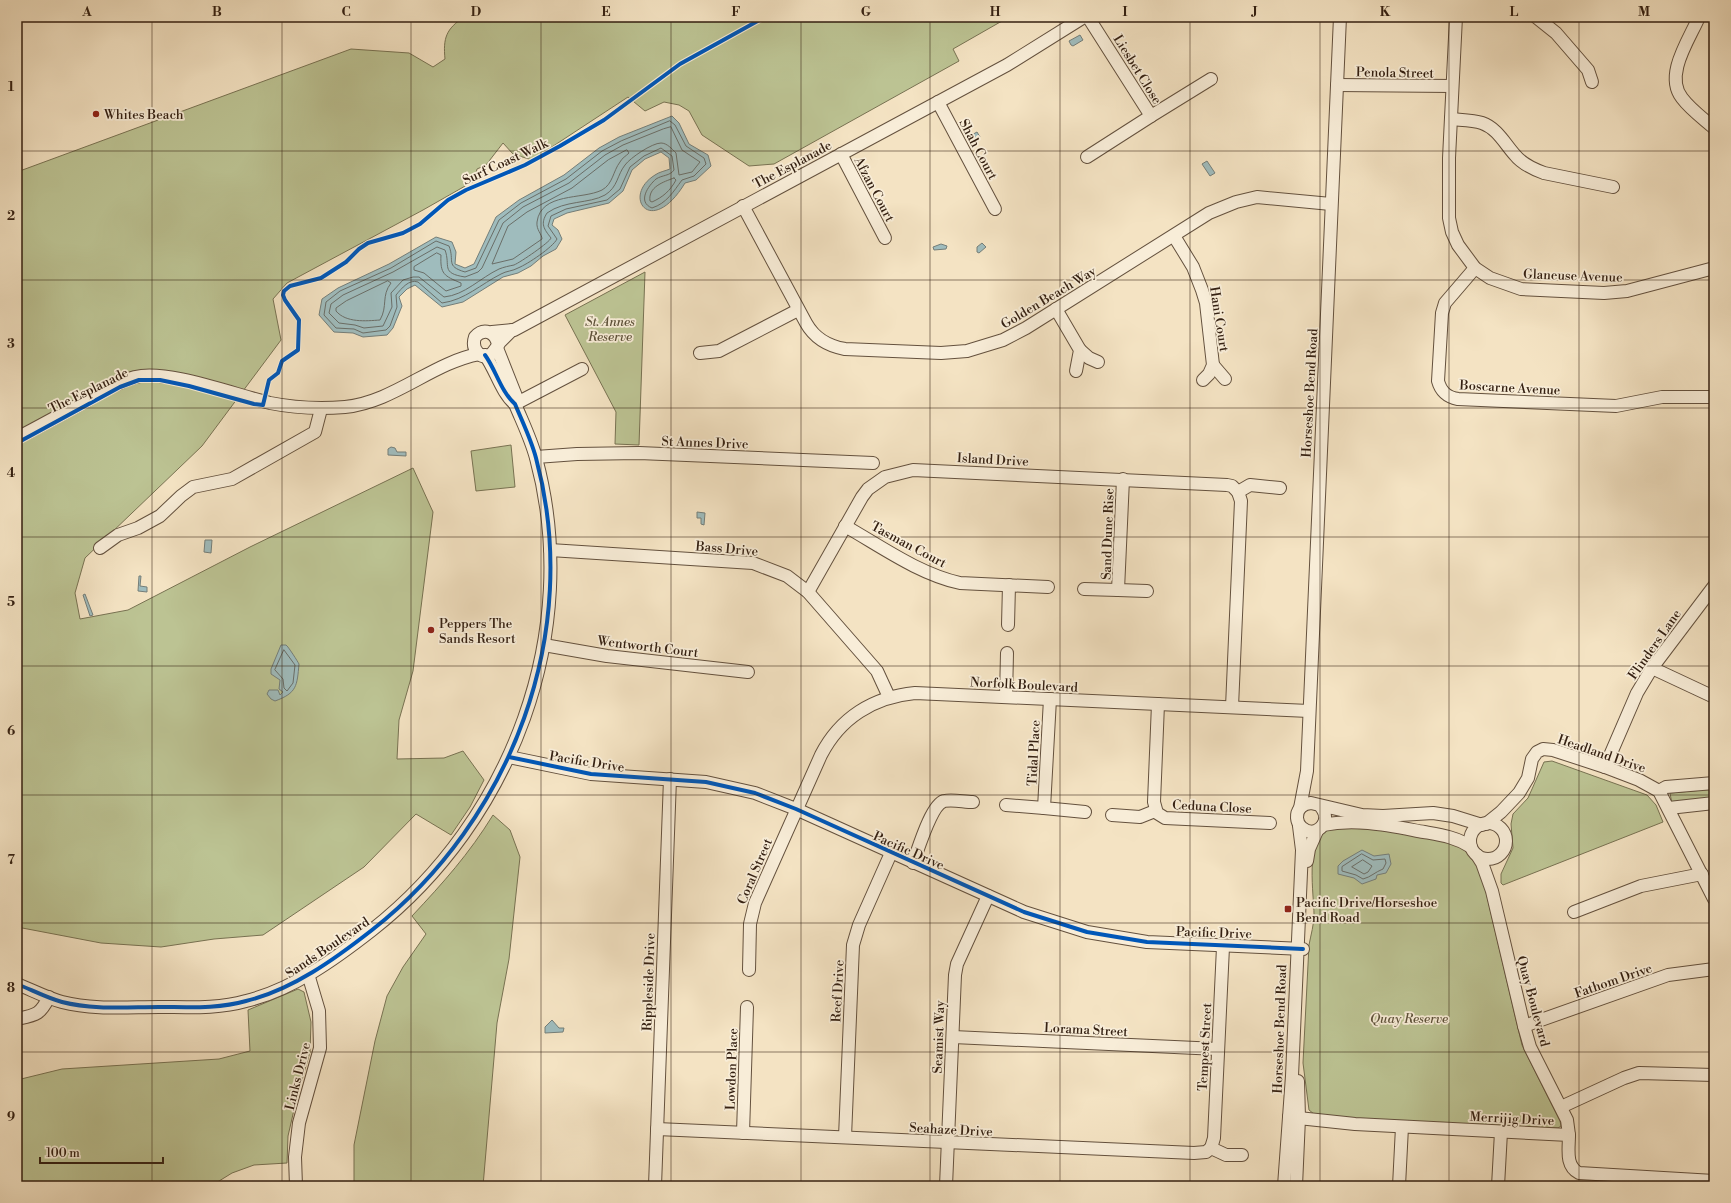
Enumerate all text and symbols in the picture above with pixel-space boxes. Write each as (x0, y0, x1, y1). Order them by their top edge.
text: A (81, 4, 92, 20)
text: B (212, 4, 222, 20)
text: C (341, 4, 351, 20)
text: D (471, 4, 481, 20)
text: E (601, 4, 611, 20)
text: F (731, 4, 741, 20)
text: G (861, 4, 872, 20)
text: H (990, 4, 1001, 20)
text: I (1122, 4, 1128, 20)
text: J (1250, 4, 1258, 20)
text: K (1380, 4, 1391, 20)
text: L (1510, 4, 1519, 20)
text: M (1638, 4, 1650, 20)
street label: Liesbet Close (1109, 32, 1165, 108)
street label: Penola Street (1356, 64, 1435, 82)
text: 1 (8, 79, 15, 95)
place label: Whites Beach (103, 107, 184, 123)
marker: Whites Beach (91, 109, 101, 119)
street label: Shah Court (955, 116, 1001, 183)
street label: Surf Coast Walk (460, 135, 552, 189)
street label: The Esplanade (750, 137, 835, 192)
street label: Afzan Court (850, 153, 898, 225)
text: 2 (7, 208, 15, 224)
street label: Golden Beach Way (998, 263, 1100, 333)
street label: Glaneuse Avenue (1523, 266, 1623, 286)
street label: Hani Court (1206, 285, 1232, 353)
park label: St. Annes Reserve (585, 314, 635, 345)
street label: Horseshoe Bend Road (1299, 327, 1321, 458)
text: 3 (7, 336, 15, 352)
street label: The Esplanade (46, 364, 131, 417)
street label: Boscarne Avenue (1458, 377, 1561, 399)
street label: St Annes Drive (661, 433, 749, 453)
street label: Island Drive (957, 450, 1030, 470)
text: 4 (7, 465, 16, 481)
street label: Sand Dune Rise (1098, 487, 1118, 580)
street label: Tasman Court (868, 518, 949, 572)
street label: Bass Drive (694, 538, 759, 560)
text: 5 (7, 594, 15, 610)
street label: Flinders Lane (1625, 606, 1685, 683)
place label: Peppers The Sands Resort (439, 616, 516, 647)
marker: Peppers The Sands Resort (426, 625, 436, 635)
street label: Wentworth Court (596, 633, 700, 661)
street label: Norfolk Boulevard (970, 674, 1079, 696)
street label: Tidal Place (1024, 719, 1044, 787)
text: 6 (7, 723, 15, 739)
street label: Headland Drive (1555, 731, 1648, 777)
street label: Pacific Drive (548, 748, 626, 776)
street label: Ceduna Close (1172, 797, 1253, 817)
street label: Pacific Drive (871, 828, 947, 874)
street label: Coral Street (734, 836, 776, 907)
text: 7 (7, 852, 15, 868)
place label: Pacific Drive/Horseshoe Bend Road (1295, 895, 1438, 926)
marker: Pacific Drive/Horseshoe Bend Road (1283, 904, 1293, 914)
street label: Sands Boulevard (283, 914, 373, 982)
street label: Pacific Drive (1176, 924, 1253, 942)
street label: Rippleside Drive (639, 932, 659, 1032)
street label: Quay Boulevard (1513, 954, 1553, 1049)
street label: Reef Drive (828, 959, 848, 1023)
street label: Fathom Drive (1572, 960, 1655, 1002)
street label: Horseshoe Bend Road (1270, 964, 1290, 1094)
text: 8 (7, 980, 15, 996)
street label: Seamist Way (930, 1000, 948, 1074)
street label: Tempest Street (1195, 1002, 1215, 1092)
park label: Quay Reserve (1370, 1011, 1448, 1027)
street label: Lorama Street (1044, 1020, 1129, 1040)
street label: Lowdon Place (723, 1027, 741, 1110)
street label: Links Drive (282, 1040, 314, 1112)
text: 9 (7, 1109, 15, 1125)
street label: Merrijig Drive (1469, 1109, 1555, 1129)
street label: Seahaze Drive (909, 1120, 993, 1140)
scale bar (40, 1139, 163, 1165)
text: 100 m (46, 1146, 80, 1161)

